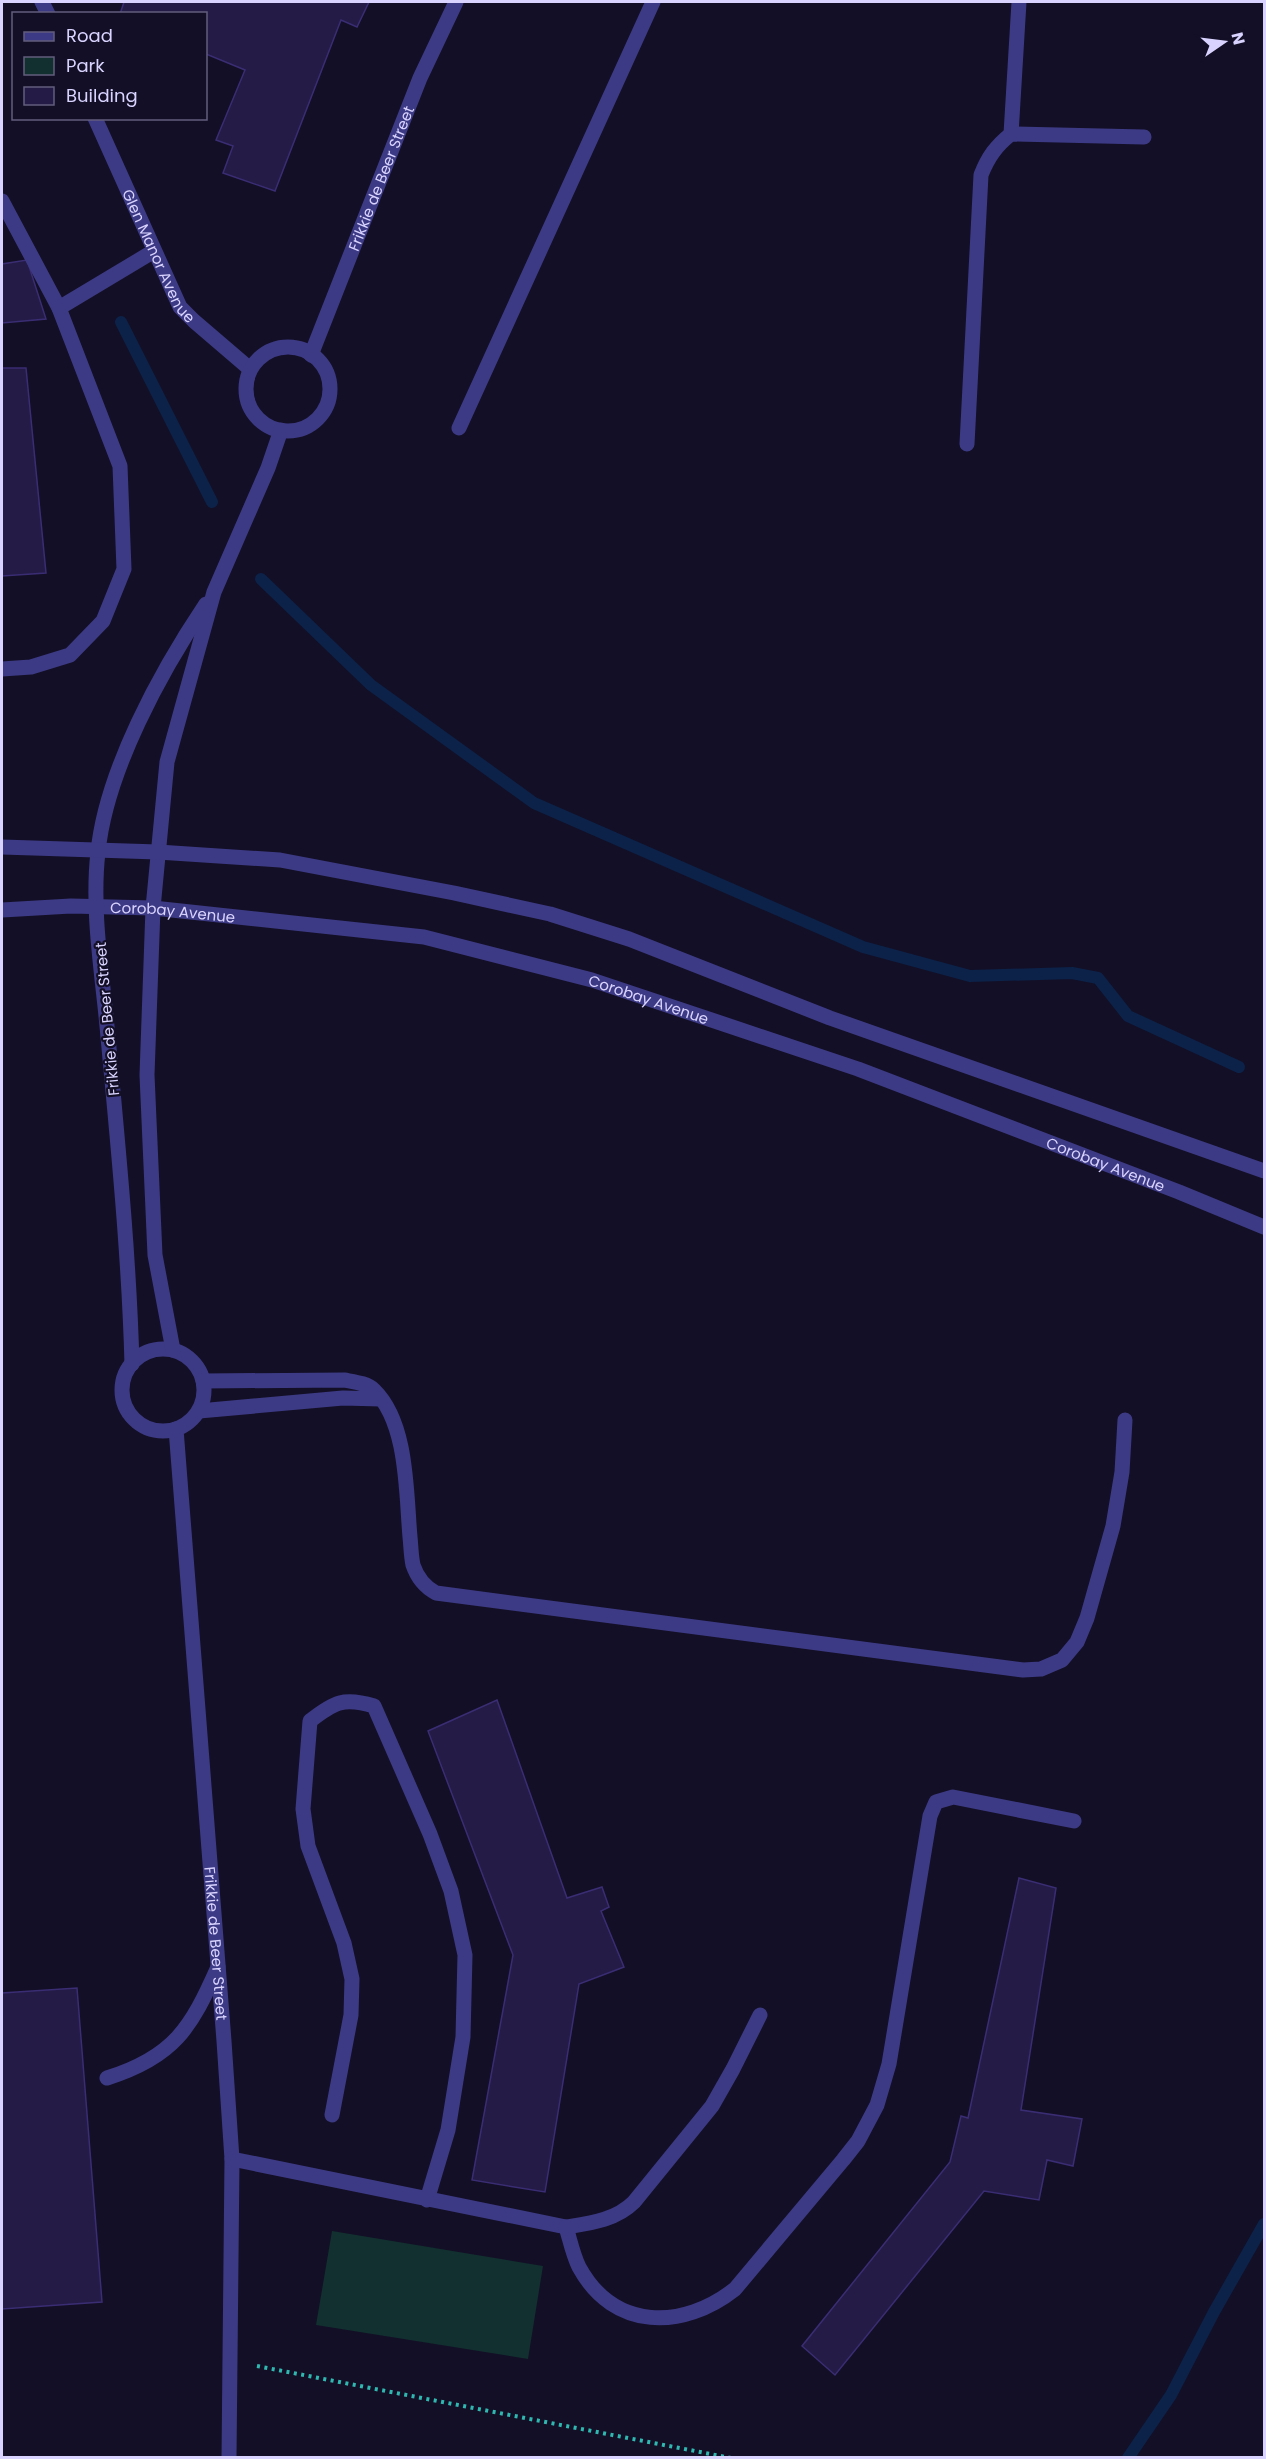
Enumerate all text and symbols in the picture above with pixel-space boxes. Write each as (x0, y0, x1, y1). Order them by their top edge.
legend (12, 12, 207, 120)
north arrow (1194, 12, 1254, 72)
text: Road (66, 23, 113, 48)
text: N (1225, 30, 1251, 47)
text: Park (66, 53, 105, 78)
text: Building (66, 83, 138, 108)
street label: Frikkie de Beer Street (343, 103, 419, 254)
street label: Glen Manor Avenue (118, 185, 200, 327)
street label: Corobay Avenue (110, 896, 236, 927)
street label: Frikkie de Beer Street (90, 941, 124, 1097)
street label: Corobay Avenue (586, 969, 712, 1029)
street label: Corobay Avenue (1043, 1132, 1168, 1196)
street label: Frikkie de Beer Street (200, 1866, 233, 2021)

